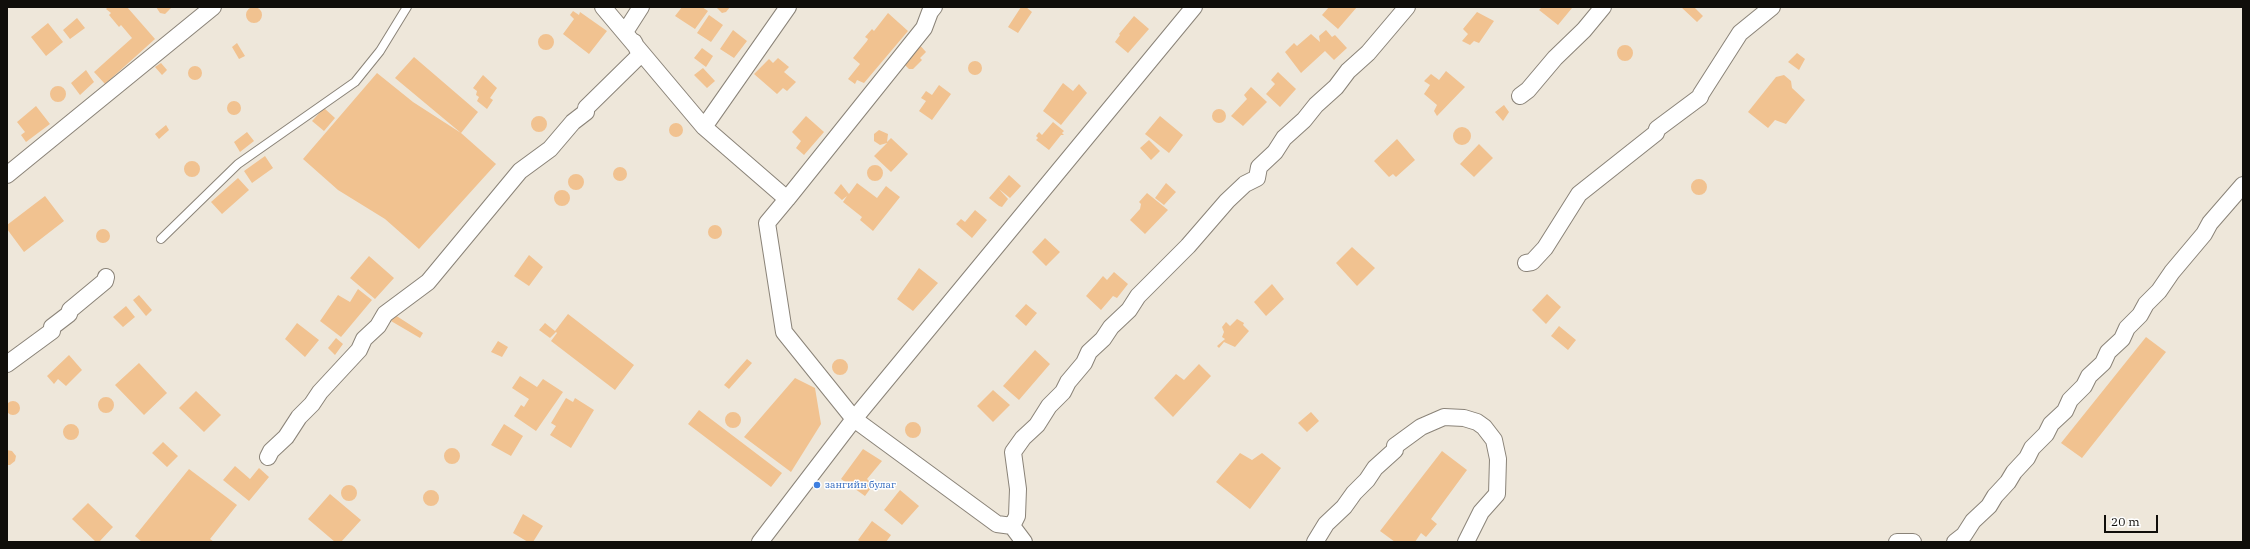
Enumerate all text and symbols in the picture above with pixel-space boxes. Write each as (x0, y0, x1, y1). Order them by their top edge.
place label: зангийн булаг (825, 479, 896, 491)
marker: зангийн булаг (812, 480, 822, 490)
scale bar (2106, 507, 2160, 533)
text: 20 m (2111, 514, 2140, 529)

